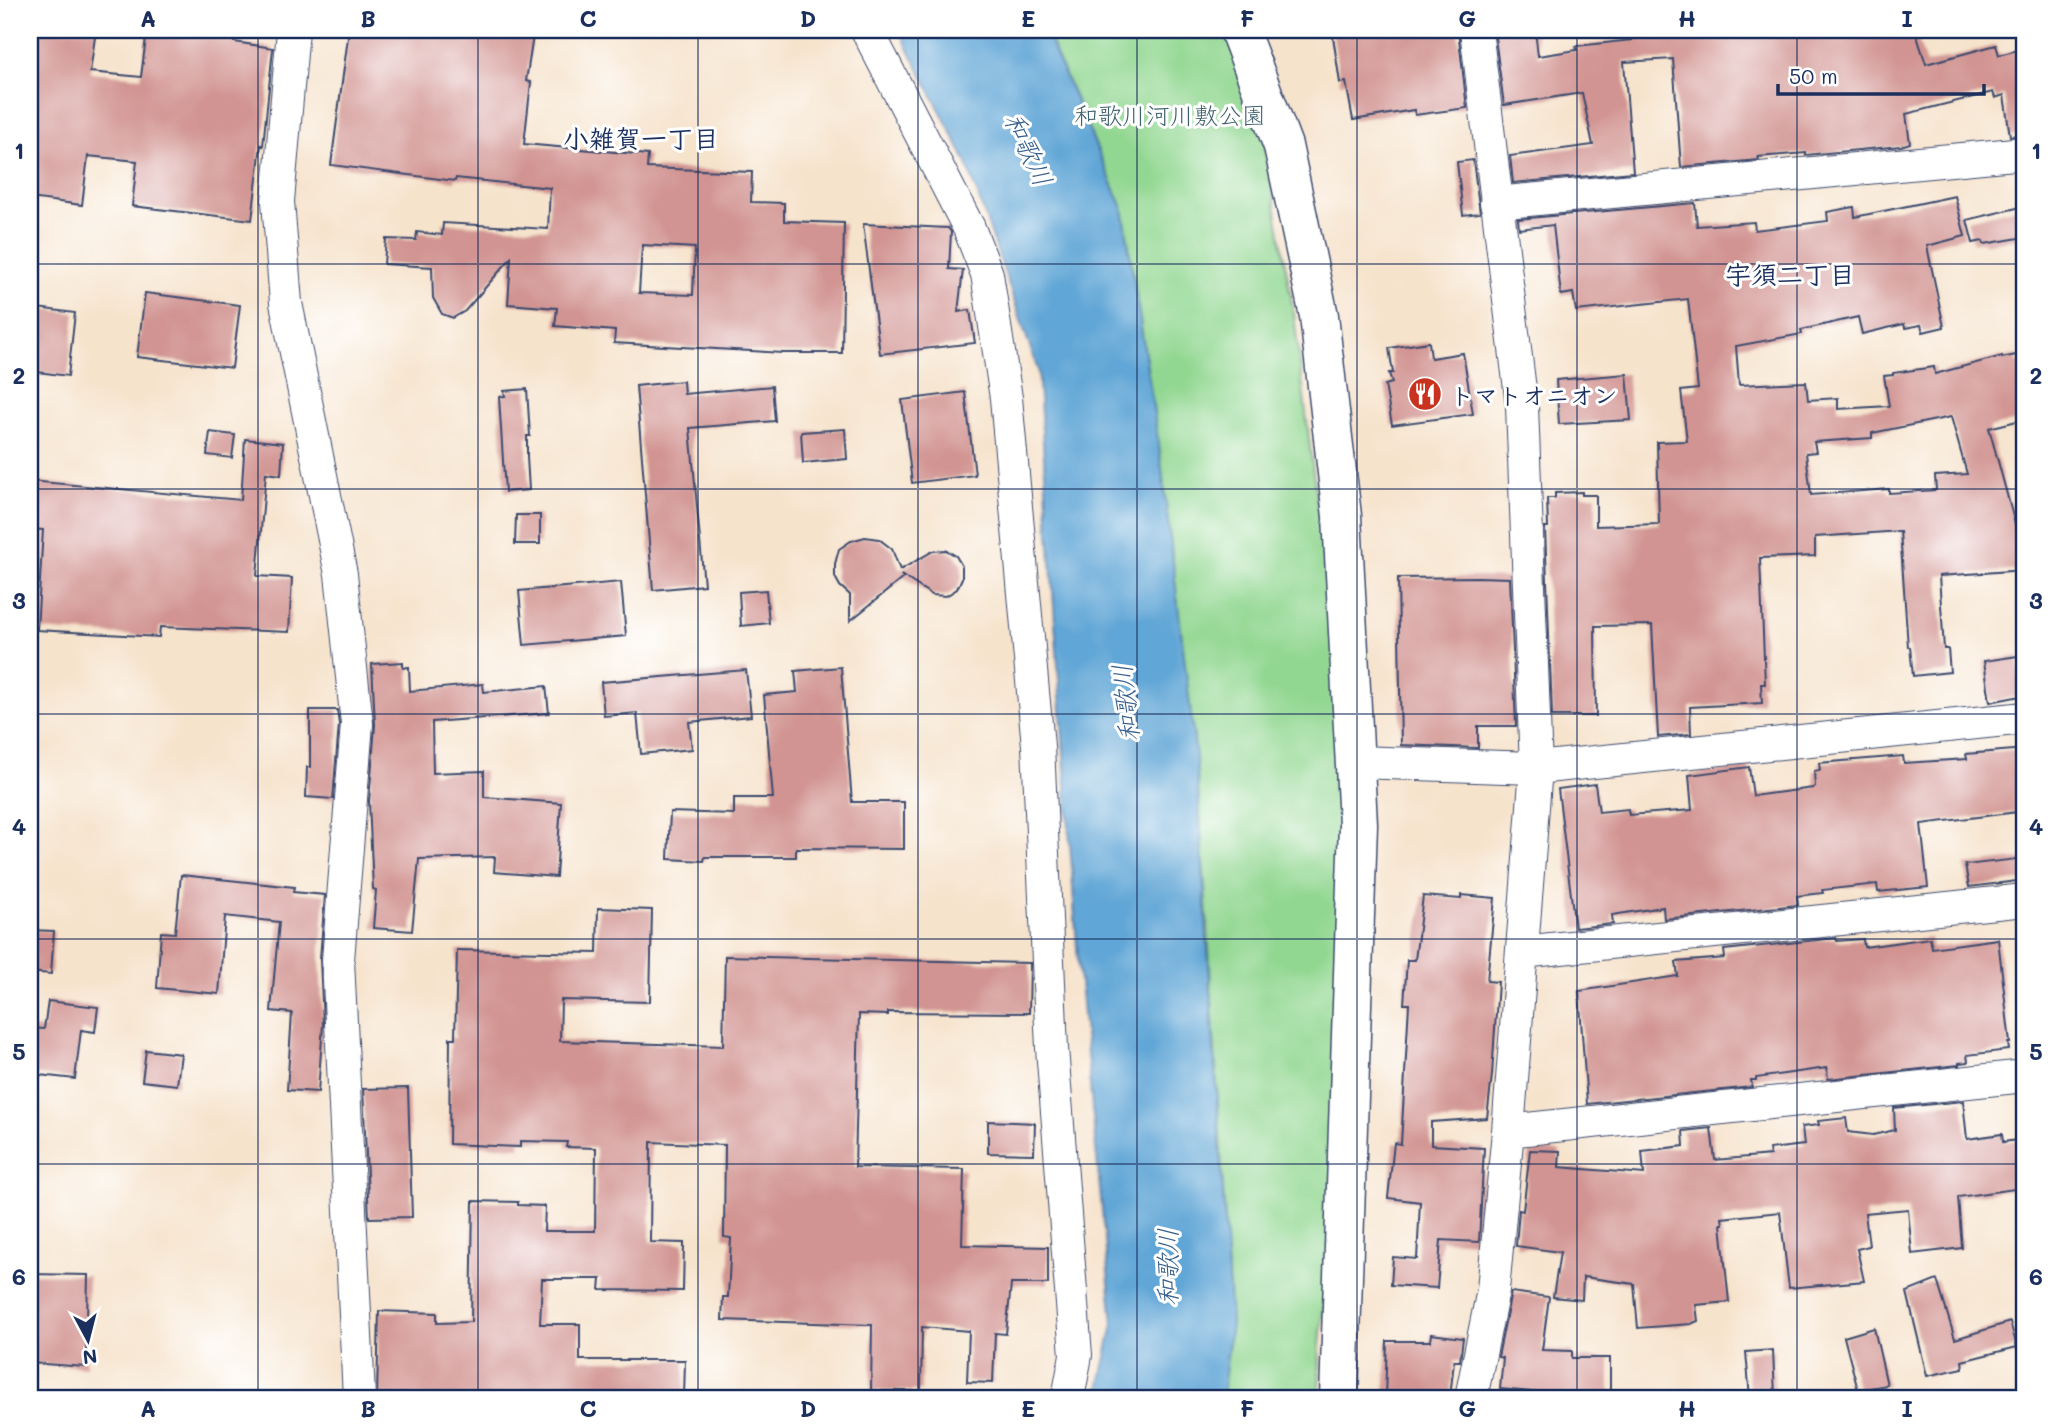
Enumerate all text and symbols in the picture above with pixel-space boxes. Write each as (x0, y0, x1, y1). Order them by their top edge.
text: A (140, 3, 156, 33)
text: B (360, 3, 376, 33)
text: C (579, 3, 597, 33)
text: D (800, 3, 816, 33)
text: E (1021, 3, 1035, 33)
text: F (1240, 3, 1254, 33)
text: G (1458, 3, 1476, 33)
text: H (1678, 3, 1696, 33)
text: I (1901, 3, 1913, 33)
scale bar (1778, 52, 1985, 96)
text: 50 m (1789, 62, 1838, 89)
park label: 和歌川河川敷公園 (1074, 99, 1266, 130)
water label: 和歌川 (997, 106, 1061, 192)
district label: 小雑賀一丁目 (563, 121, 719, 155)
text: 1 (14, 135, 24, 165)
text: 1 (2031, 135, 2041, 165)
district label: 宇須二丁目 (1725, 257, 1855, 291)
text: 2 (13, 360, 25, 390)
text: 2 (2030, 360, 2042, 390)
restaurant icon: トマトオニオン (1406, 375, 1444, 413)
place label: トマトオニオン (1450, 379, 1618, 410)
text: 3 (12, 585, 26, 615)
text: 3 (2029, 585, 2043, 615)
water label: 和歌川 (1104, 662, 1146, 744)
text: 4 (12, 811, 26, 841)
text: 4 (2029, 811, 2043, 841)
text: 5 (12, 1036, 26, 1066)
text: 5 (2029, 1036, 2043, 1066)
water label: 和歌川 (1150, 1228, 1184, 1306)
text: 6 (12, 1261, 26, 1291)
text: 6 (2029, 1261, 2043, 1291)
north arrow (52, 1306, 122, 1376)
text: N (81, 1344, 99, 1371)
text: A (140, 1393, 156, 1423)
text: B (360, 1393, 376, 1423)
text: C (579, 1393, 597, 1423)
text: D (800, 1393, 816, 1423)
text: E (1021, 1393, 1035, 1423)
text: F (1240, 1393, 1254, 1423)
text: G (1458, 1393, 1476, 1423)
text: H (1678, 1393, 1696, 1423)
text: I (1901, 1393, 1913, 1423)

